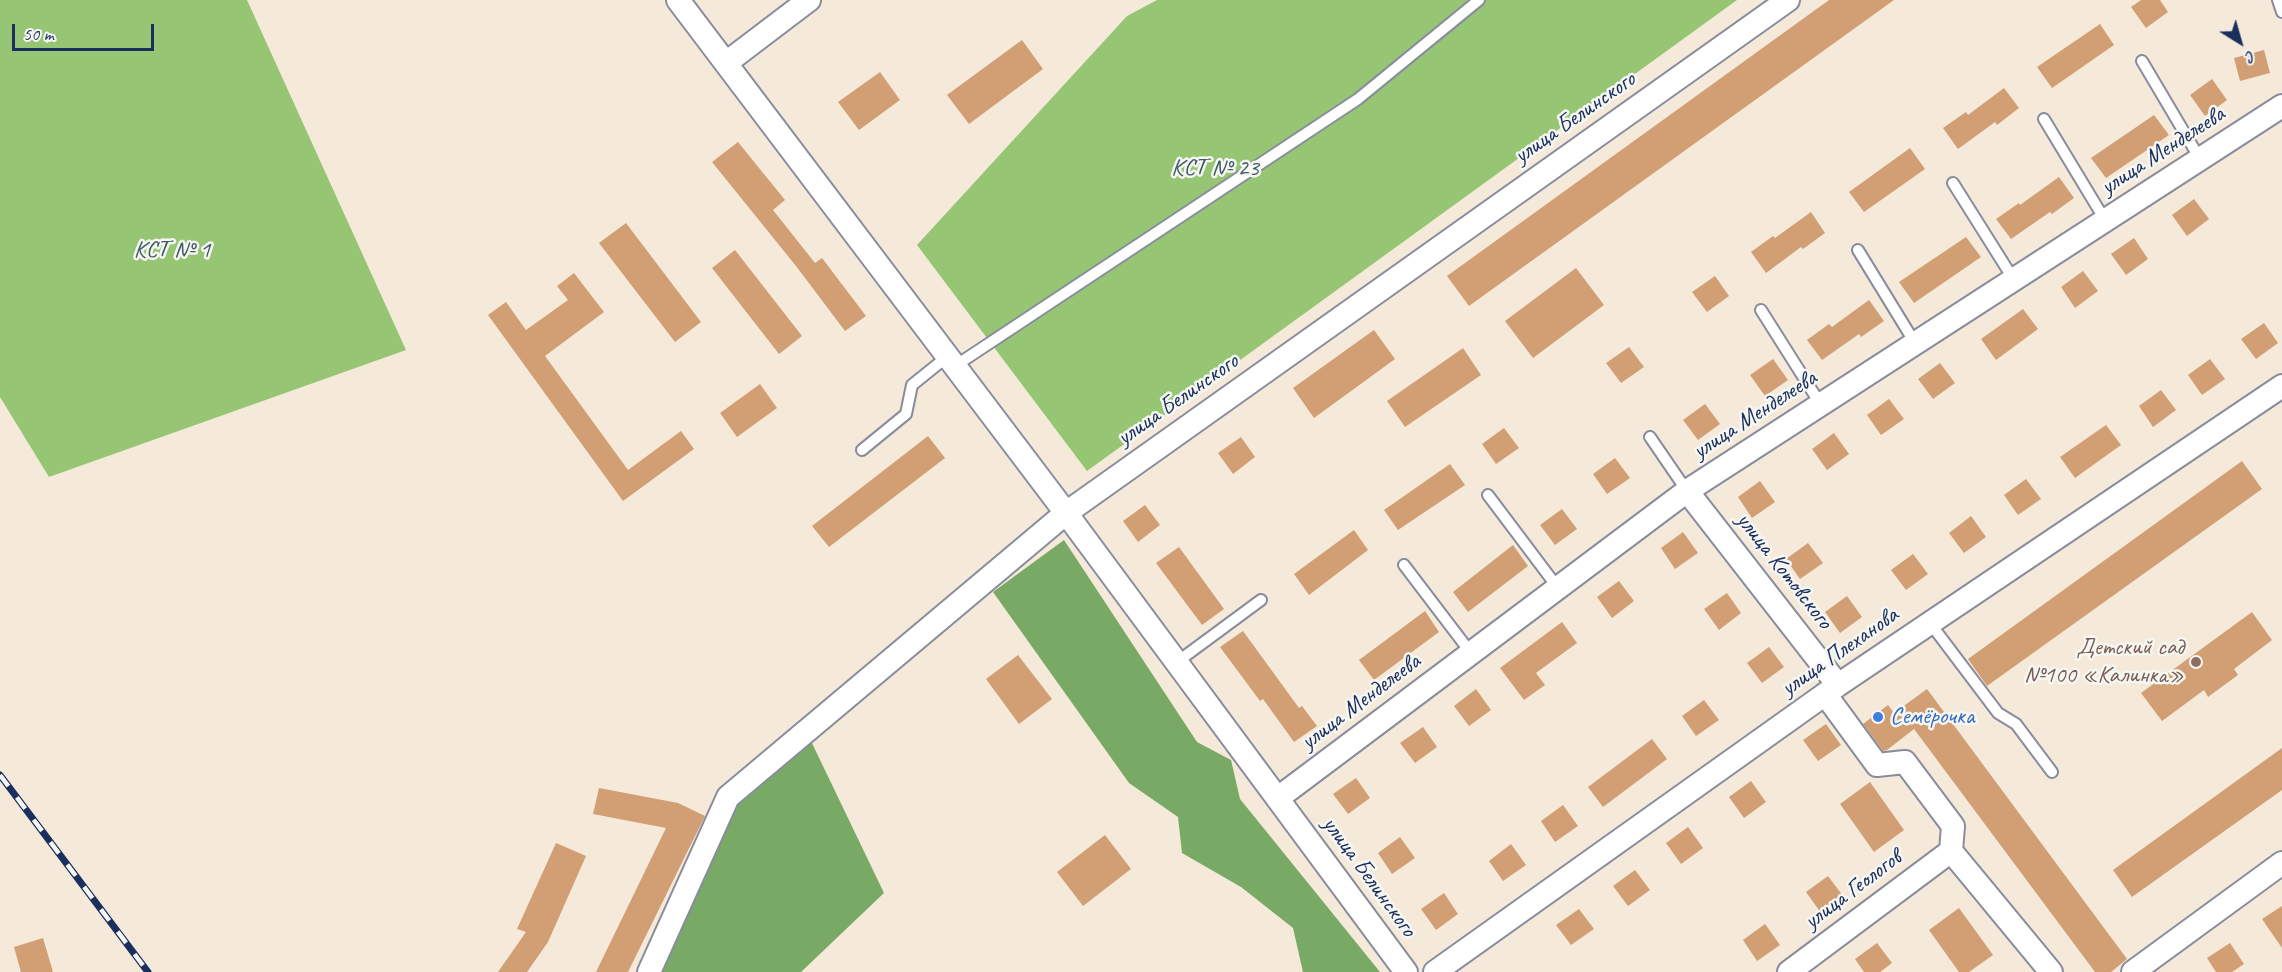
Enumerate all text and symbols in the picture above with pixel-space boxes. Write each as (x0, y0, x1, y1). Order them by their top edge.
scale bar (15, 12, 158, 50)
north arrow (2210, 12, 2270, 72)
text: 50 m (23, 23, 54, 45)
text: С (2242, 46, 2260, 67)
street label: улица Белинского (1509, 65, 1641, 171)
street label: улица Менделеева (2095, 100, 2231, 202)
park label: КСТ № 23 (1171, 155, 1259, 183)
park label: КСТ № 1 (134, 237, 210, 265)
street label: улица Белинского (1112, 347, 1244, 453)
street label: улица Менделеева (1687, 364, 1823, 466)
street label: улица Котовского (1729, 507, 1839, 635)
street label: улица Плеханова (1776, 601, 1904, 703)
place label: Детский сад №100 «Калинка» (2024, 634, 2184, 690)
street label: улица Менделеева (1295, 648, 1427, 756)
marker: Детский сад №100 «Калинка» (2189, 655, 2203, 669)
place label: Семёрочка (1890, 703, 1974, 731)
marker: Семёрочка (1871, 710, 1885, 724)
street label: улица Белинского (1316, 811, 1422, 943)
street label: улица Геологов (1799, 844, 1907, 936)

